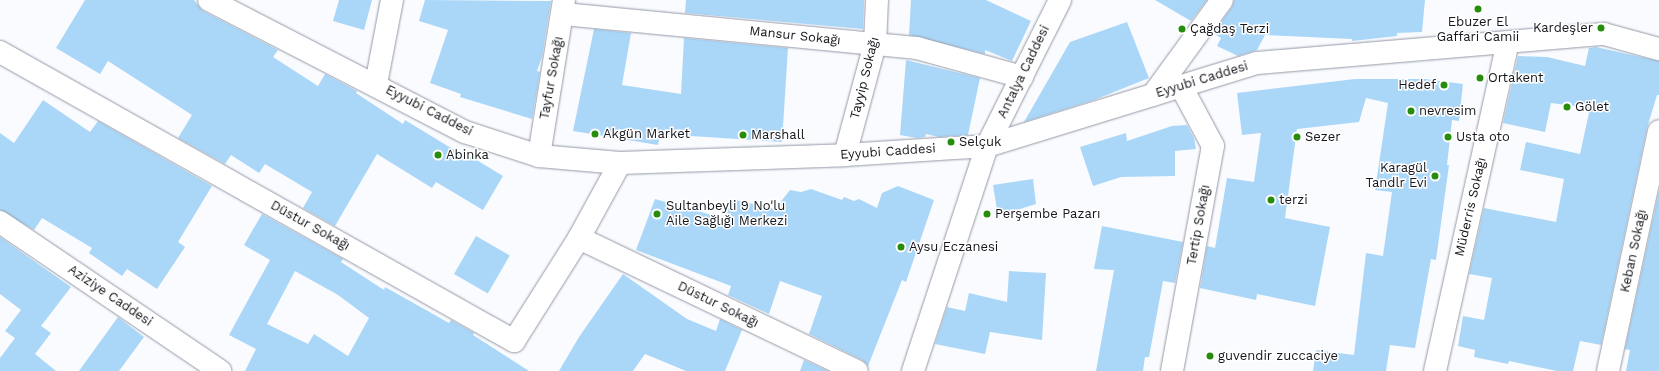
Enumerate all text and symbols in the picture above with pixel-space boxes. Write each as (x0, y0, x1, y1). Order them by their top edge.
marker: Ebuzer El Gaffari Camii (1473, 4, 1483, 14)
place label: Ebuzer El Gaffari Camii (1437, 15, 1519, 46)
place label: Kardeşler (1533, 20, 1593, 36)
place label: Çağdaş Terzi (1190, 21, 1270, 37)
street label: Mansur Sokağı (748, 23, 842, 49)
street label: Antalya Caddesi (995, 23, 1053, 121)
marker: Kardeşler (1596, 23, 1606, 33)
marker: Çağdaş Terzi (1177, 24, 1187, 34)
street label: Tayfur Sokağı (537, 35, 567, 121)
street label: Tayyip Sokağı (847, 35, 883, 121)
street label: Eyyubi Caddesi (1154, 59, 1250, 101)
place label: Ortakent (1488, 70, 1543, 86)
marker: Ortakent (1475, 73, 1485, 83)
place label: Hedef (1398, 77, 1436, 93)
marker: Hedef (1439, 80, 1449, 90)
street label: Eyyubi Caddesi (383, 82, 475, 140)
place label: Gölet (1575, 99, 1609, 115)
marker: Gölet (1562, 102, 1572, 112)
place label: nevresim (1419, 103, 1476, 119)
marker: nevresim (1406, 106, 1416, 116)
place label: Akgün Market (603, 126, 690, 142)
place label: Marshall (751, 127, 805, 143)
marker: Akgün Market (590, 129, 600, 139)
place label: Sezer (1305, 129, 1340, 145)
place label: Usta oto (1456, 129, 1510, 145)
marker: Marshall (738, 130, 748, 140)
marker: Sezer (1292, 132, 1302, 142)
marker: Usta oto (1443, 132, 1453, 142)
place label: Selçuk (959, 134, 1001, 150)
marker: Selçuk (946, 137, 956, 147)
street label: Eyyubi Caddesi (840, 141, 936, 163)
place label: Abinka (446, 147, 489, 163)
marker: Abinka (433, 150, 443, 160)
street label: Müderris Sokağı (1452, 156, 1490, 258)
place label: Karagül Tandlr Evi (1365, 161, 1427, 192)
marker: Karagül Tandlr Evi (1430, 171, 1440, 181)
street label: Tertip Sokağı (1184, 184, 1214, 266)
place label: terzi (1279, 192, 1308, 208)
marker: terzi (1266, 195, 1276, 205)
street label: Düstur Sokağı (267, 198, 353, 254)
place label: Sultanbeyli 9 No'lu Aile Sağlığı Merkezi (666, 199, 788, 230)
place label: Perşembe Pazarı (995, 206, 1101, 222)
marker: Sultanbeyli 9 No'lu Aile Sağlığı Merkezi (651, 208, 663, 220)
street label: Keban Sokağı (1618, 208, 1650, 294)
marker: Perşembe Pazarı (982, 209, 992, 219)
place label: Aysu Eczanesi (909, 239, 998, 255)
marker: Aysu Eczanesi (896, 242, 906, 252)
street label: Aziziye Caddesi (65, 262, 155, 330)
street label: Düstur Sokağı (675, 279, 761, 331)
place label: guvendir zuccaciye (1218, 348, 1338, 364)
marker: guvendir zuccaciye (1205, 351, 1215, 361)

